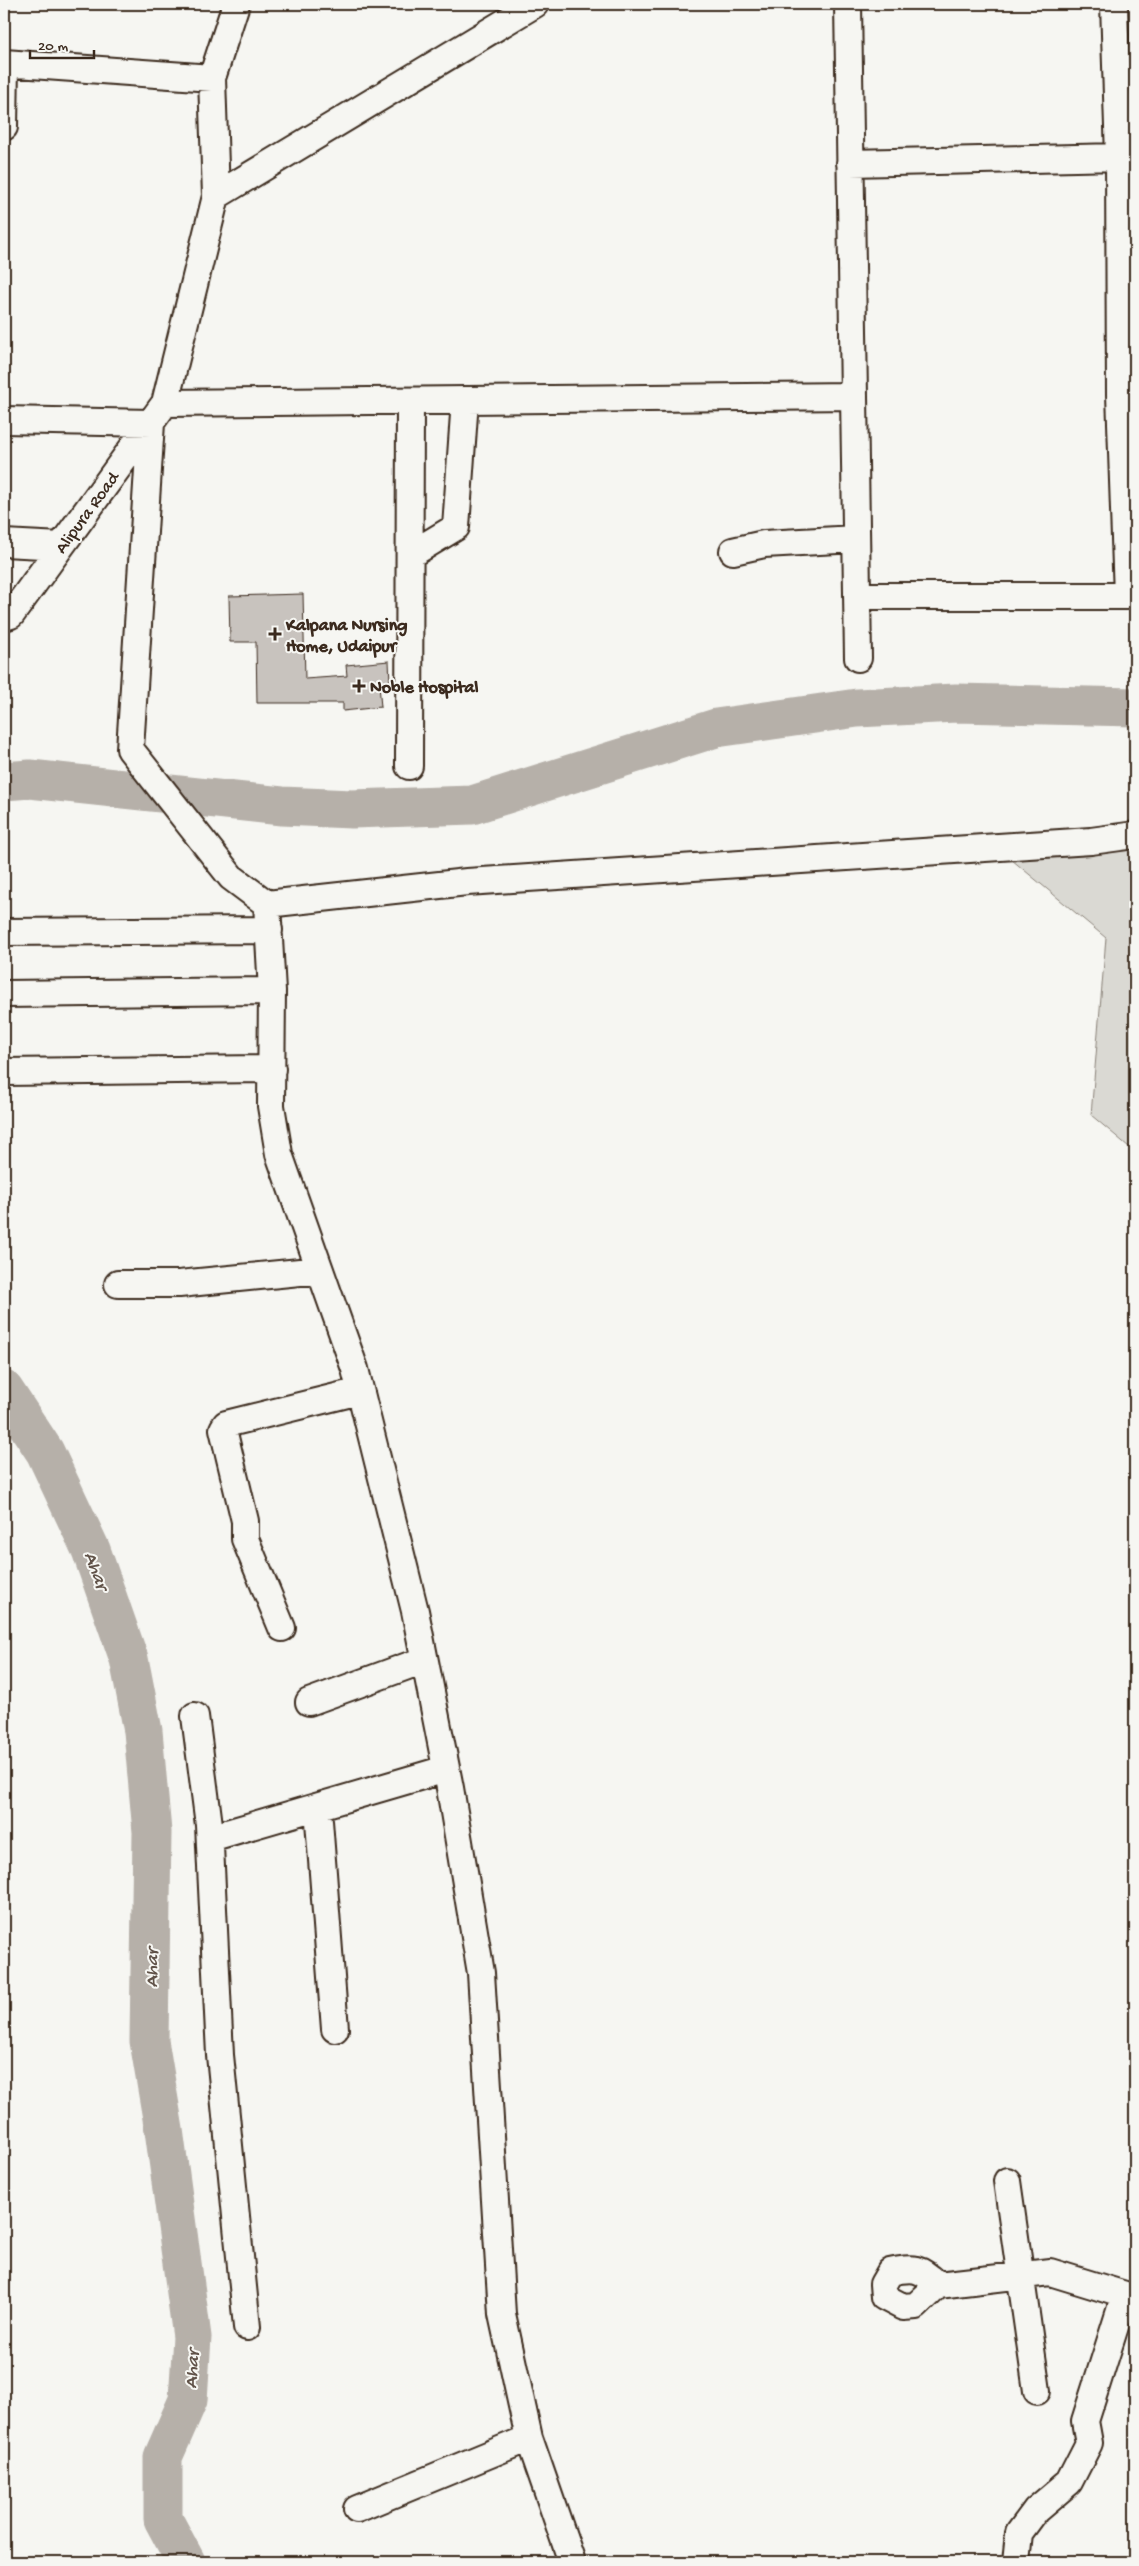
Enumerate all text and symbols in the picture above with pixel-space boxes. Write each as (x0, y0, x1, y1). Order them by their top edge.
scale bar (30, 28, 94, 60)
text: 20 m (38, 38, 68, 56)
street label: Alipura Road (51, 467, 126, 558)
place label: Kalpana Nursing Home, Udaipur (285, 616, 407, 658)
marker: Kalpana Nursing Home, Udaipur (268, 627, 282, 641)
place label: Noble Hospital (370, 678, 478, 699)
marker: Noble Hospital (352, 679, 366, 693)
water label: Ahar (77, 1549, 114, 1597)
water label: Ahar (142, 1944, 165, 1988)
water label: Ahar (181, 2345, 207, 2389)

